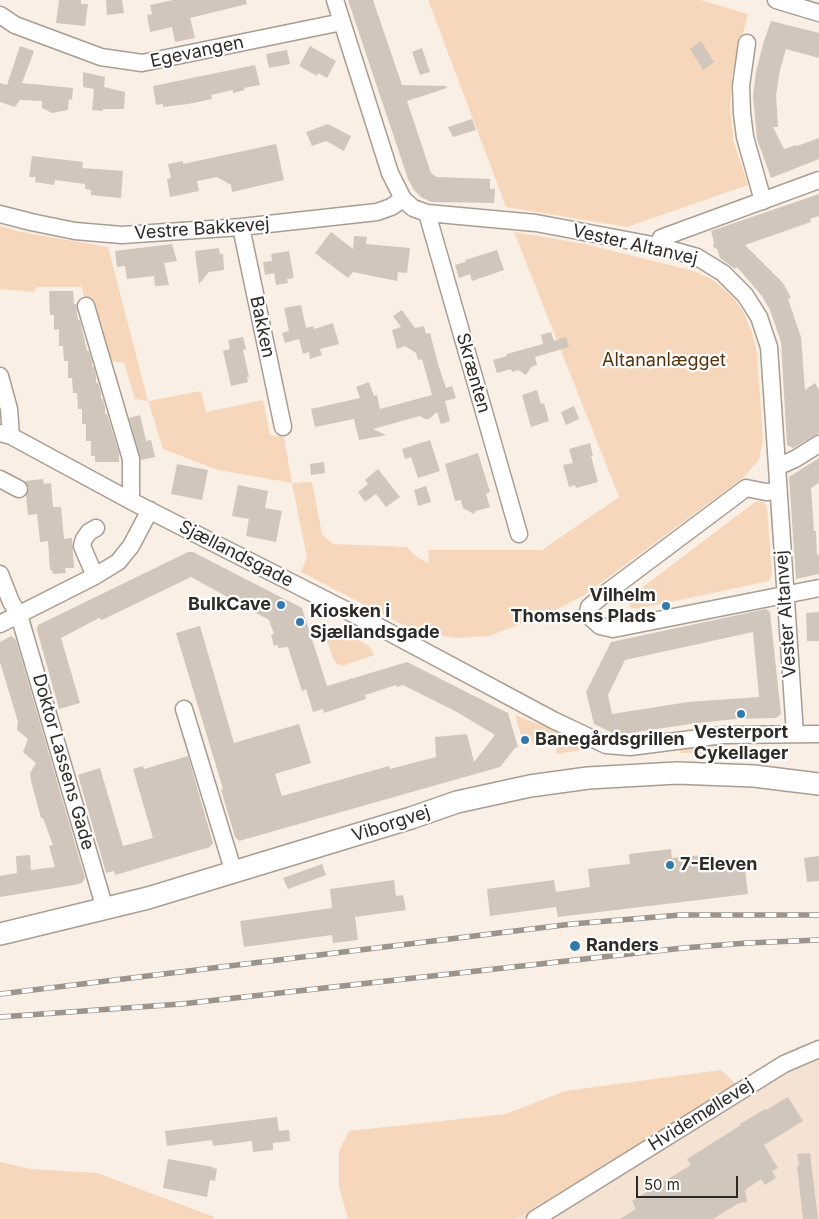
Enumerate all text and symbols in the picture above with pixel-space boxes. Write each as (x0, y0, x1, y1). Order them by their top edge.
street label: Egevangen (148, 32, 246, 72)
street label: Vestre Bakkevej (134, 214, 270, 244)
street label: Vester Altanvej (570, 220, 700, 270)
street label: Bakken (245, 294, 279, 360)
street label: Skrænten (451, 331, 495, 415)
park label: Altananlægget (602, 350, 726, 372)
street label: Sjællandsgade (175, 516, 297, 592)
street label: Vester Altanvej (771, 550, 801, 678)
place label: Vilhelm Thomsens Plads (511, 585, 656, 628)
place label: BulkCave (188, 594, 271, 616)
marker: BulkCave (275, 599, 287, 611)
marker: Vilhelm Thomsens Plads (660, 600, 672, 612)
place label: Kiosken i Sjællandsgade (310, 601, 440, 644)
marker: Kiosken i Sjællandsgade (294, 616, 306, 628)
street label: Doktor Lassens Gade (28, 672, 98, 852)
marker: Vesterport Cykellager (735, 708, 747, 720)
place label: Vesterport Cykellager (694, 722, 788, 764)
place label: Banegårdsgrillen (535, 729, 685, 751)
marker: Banegårdsgrillen (519, 734, 531, 746)
street label: Viborgvej (349, 801, 433, 847)
place label: 7-Eleven (680, 854, 757, 876)
marker: 7-Eleven (664, 859, 676, 871)
place label: Randers (586, 935, 659, 957)
marker: Randers (568, 939, 582, 953)
street label: Hvidemøllevej (645, 1074, 757, 1156)
scale bar (639, 1166, 742, 1198)
text: 50 m (644, 1175, 680, 1194)

